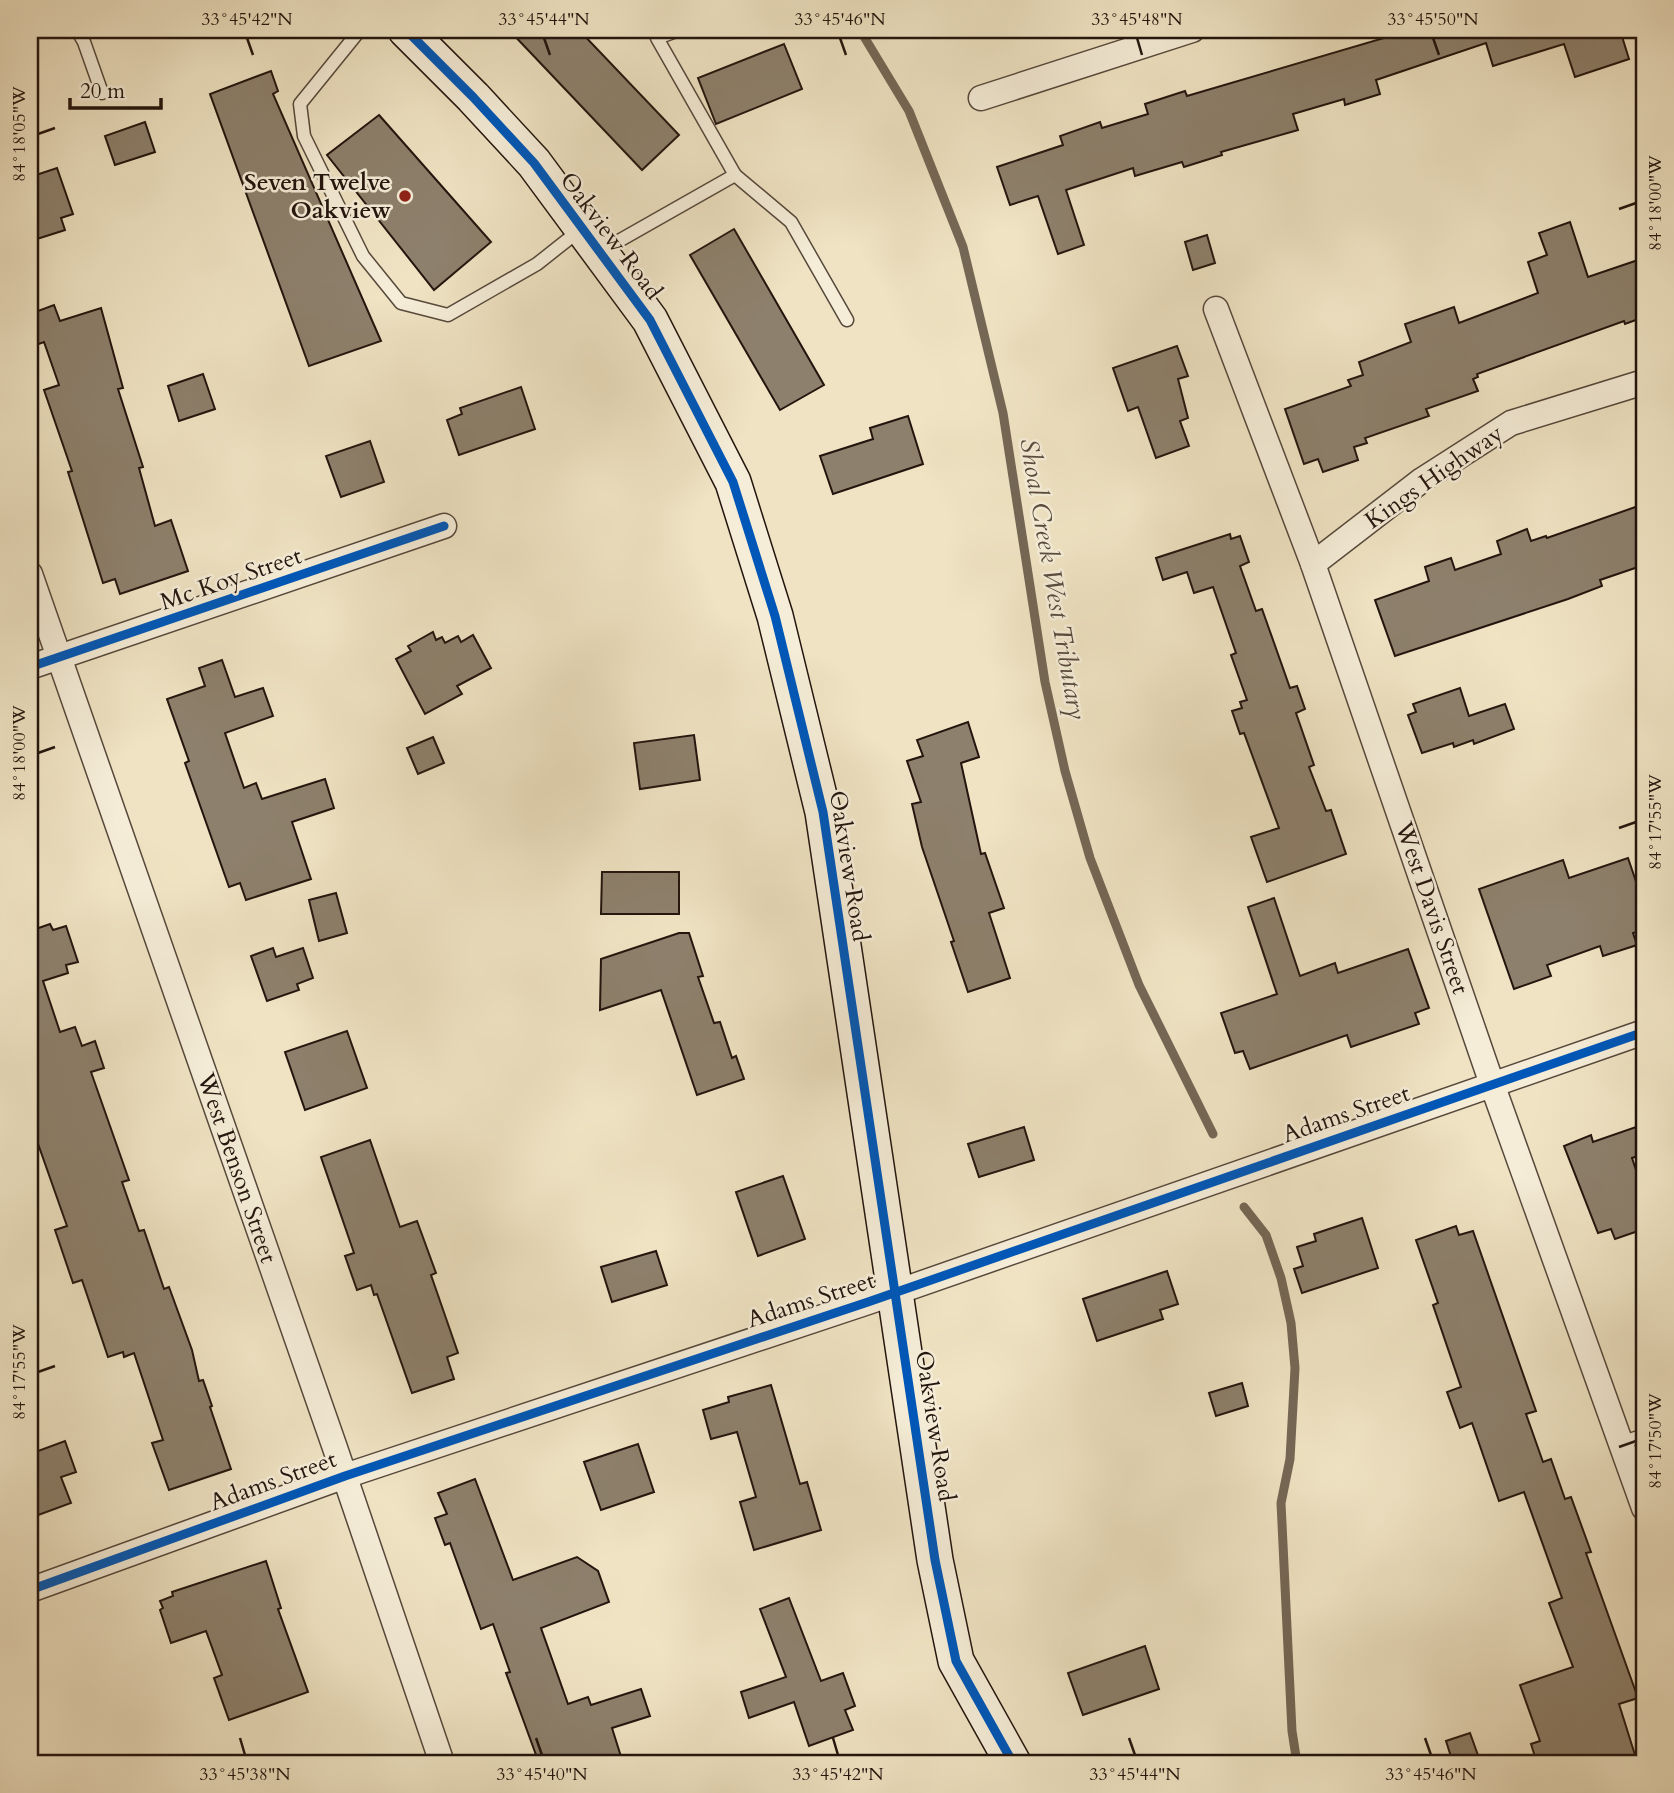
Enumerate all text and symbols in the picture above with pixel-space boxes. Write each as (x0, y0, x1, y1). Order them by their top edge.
text: 33°45'42"N (201, 7, 293, 32)
text: 33°45'44"N (498, 7, 590, 32)
text: 33°45'46"N (794, 7, 886, 32)
text: 33°45'48"N (1091, 7, 1183, 32)
text: 33°45'50"N (1387, 7, 1479, 32)
scale bar (70, 66, 161, 110)
text: 20 m (80, 77, 125, 106)
text: 84°18'05"W (7, 86, 32, 182)
text: 84°18'00"W (1643, 155, 1668, 251)
street label: Oakview Road (552, 165, 670, 307)
place label: Seven Twelve Oakview (244, 166, 391, 227)
marker: Seven Twelve Oakview (397, 188, 413, 204)
street label: Kings Highway (1358, 417, 1510, 537)
water label: Shoal Creek West Tributary (1011, 436, 1095, 723)
street label: Mc Koy Street (156, 539, 307, 619)
text: 84°18'00"W (7, 705, 32, 801)
text: 84°17'55"W (1643, 774, 1668, 870)
street label: Oakview Road (821, 788, 877, 944)
street label: West Davis Street (1387, 816, 1477, 999)
street label: West Benson Street (189, 1068, 285, 1268)
street label: Adams Street (1278, 1077, 1415, 1151)
street label: Adams Street (743, 1264, 880, 1336)
text: 84°17'55"W (7, 1324, 32, 1420)
street label: Oakview Road (907, 1348, 963, 1504)
text: 84°17'50"W (1643, 1393, 1668, 1489)
street label: Adams Street (205, 1443, 341, 1519)
text: 33°45'38"N (199, 1762, 291, 1787)
text: 33°45'40"N (496, 1762, 588, 1787)
text: 33°45'42"N (792, 1762, 884, 1787)
text: 33°45'44"N (1089, 1762, 1181, 1787)
text: 33°45'46"N (1385, 1762, 1477, 1787)

